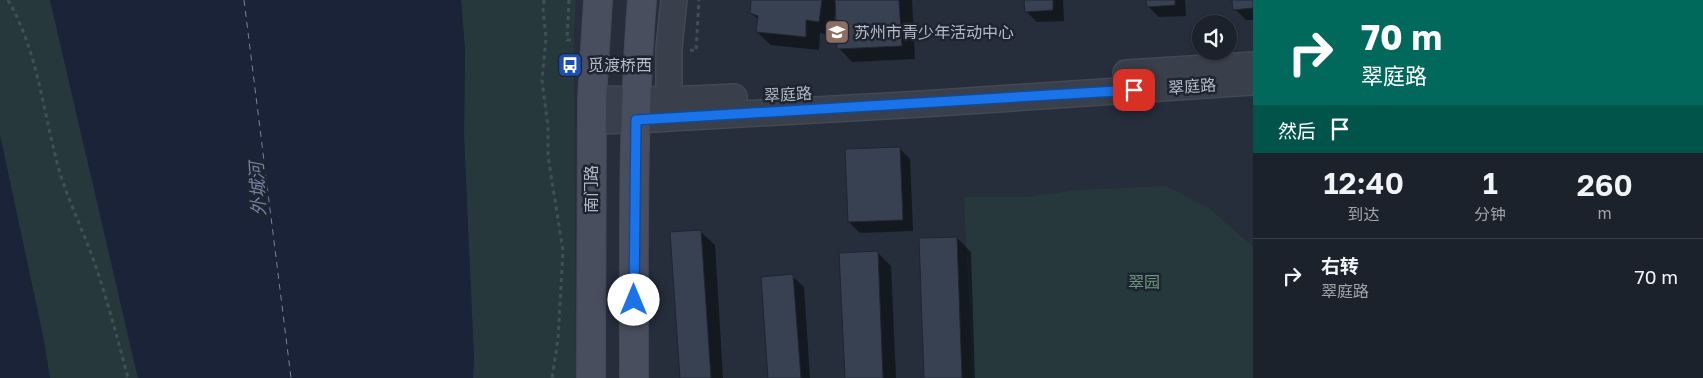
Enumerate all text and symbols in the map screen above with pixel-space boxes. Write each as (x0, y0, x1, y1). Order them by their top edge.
map controls (1192, 15, 1237, 60)
button: sound (1192, 15, 1237, 60)
text: 70 m (1361, 16, 1442, 58)
school or university icon: 苏州市青少年活动中心 (824, 19, 850, 45)
icon: right (1278, 20, 1343, 85)
place label: 苏州市青少年活动中心 (854, 22, 1014, 42)
bus stop icon: 觅渡桥西 (557, 52, 583, 78)
place label: 觅渡桥西 (588, 55, 652, 75)
text: 翠庭路 (1361, 62, 1427, 89)
pin (1113, 69, 1155, 111)
street label: 翠庭路 (1167, 74, 1217, 98)
icon: arrive (1120, 76, 1148, 104)
street label: 翠庭路 (764, 83, 812, 105)
icon: arrive (1326, 115, 1354, 143)
text: 然后 (1278, 119, 1316, 142)
water label: 外城河 (244, 158, 269, 217)
street label: 南门路 (581, 165, 601, 213)
text: 12:40 (1323, 165, 1404, 201)
text: 1 (1483, 165, 1498, 201)
text: 260 (1577, 167, 1633, 203)
text: m (1598, 203, 1612, 223)
text: 到达 (1348, 204, 1380, 224)
text: 分钟 (1474, 204, 1506, 224)
text: 右转 (1321, 254, 1359, 277)
icon: right (1278, 262, 1306, 290)
text: 70 m (1635, 265, 1678, 288)
park label: 翠园 (1128, 272, 1160, 292)
position arrow (607, 273, 659, 325)
text: 翠庭路 (1321, 281, 1369, 301)

